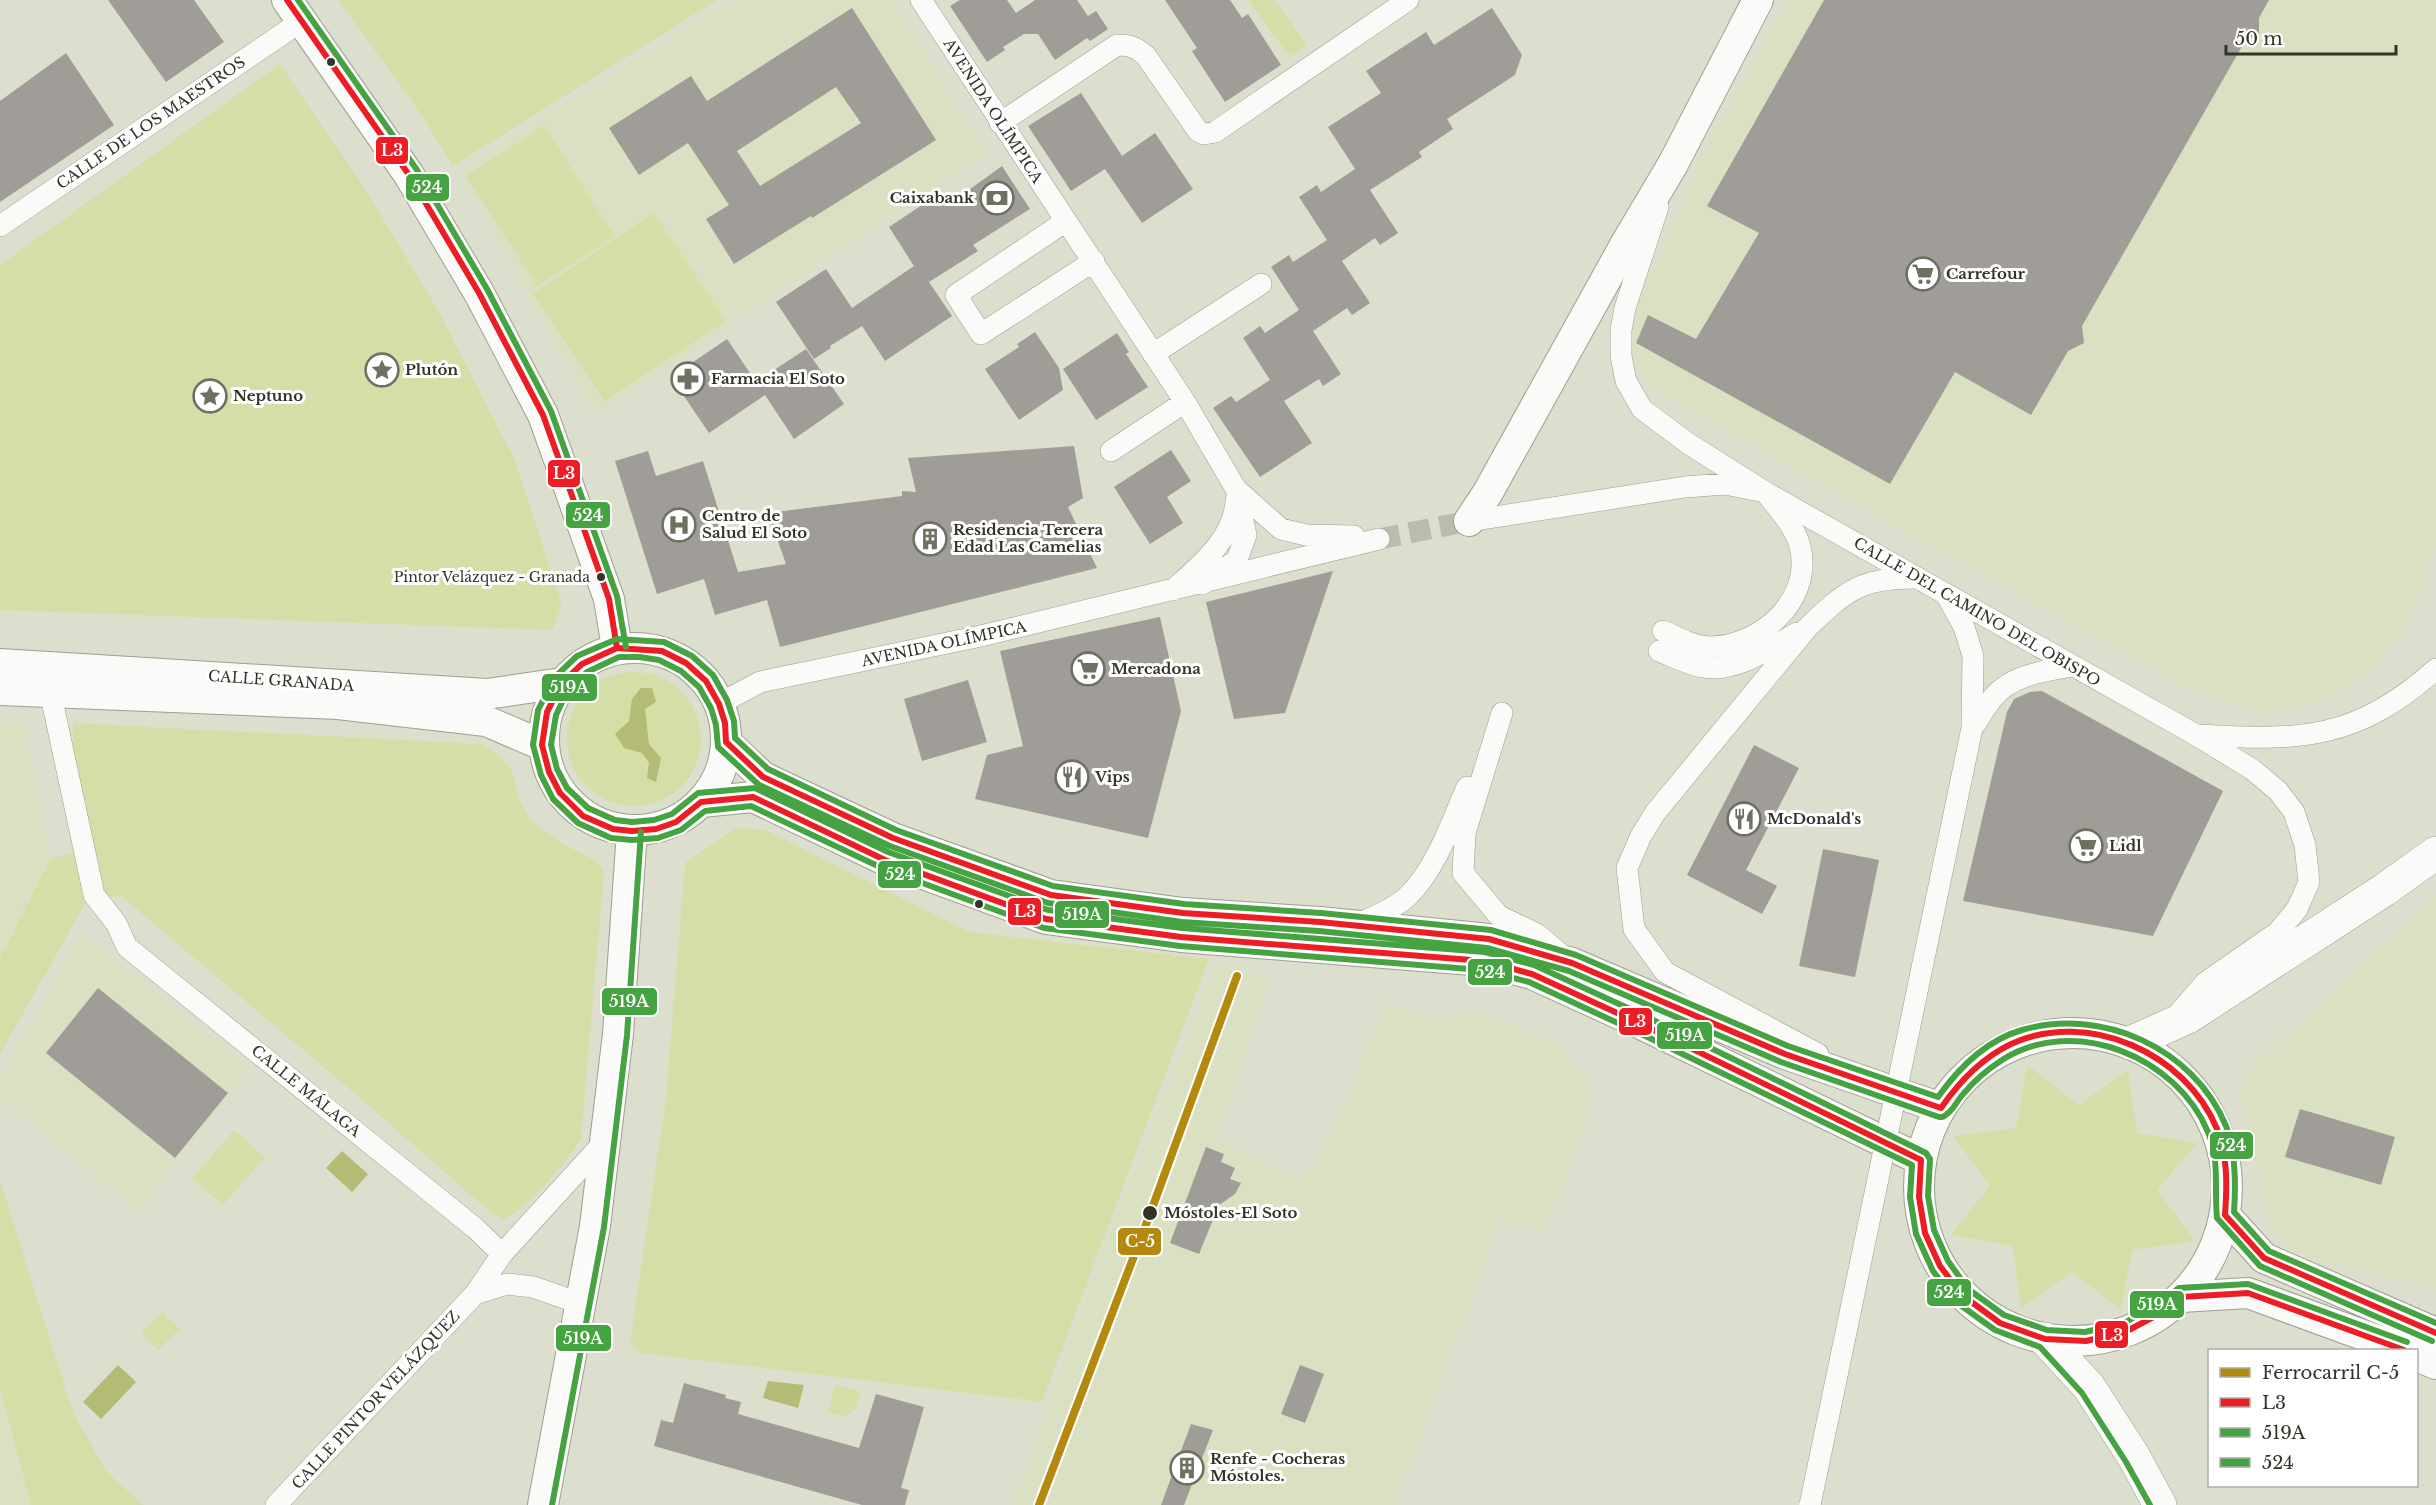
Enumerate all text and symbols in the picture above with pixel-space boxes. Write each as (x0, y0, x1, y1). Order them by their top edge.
scale bar (2226, 18, 2396, 56)
text: 50 m (2235, 28, 2283, 50)
street label: AVENIDA OLÍMPICA (939, 34, 1047, 187)
street label: CALLE DE LOS MAESTROS (53, 52, 249, 193)
unlabelled marker (325, 56, 337, 68)
line badge: L3 (375, 136, 409, 165)
text: L3 (381, 140, 403, 160)
line badge: 524 (405, 173, 450, 202)
text: 524 (412, 177, 442, 197)
bank icon: Caixabank (979, 180, 1015, 216)
place label: Caixabank (890, 188, 975, 207)
supermarket icon: Carrefour (1905, 256, 1941, 292)
place label: Carrefour (1946, 264, 2026, 283)
place icon: Plutón (364, 352, 400, 388)
place label: Plutón (405, 360, 458, 379)
pharmacy icon: Farmacia El Soto (670, 361, 706, 397)
place label: Farmacia El Soto (711, 369, 845, 388)
place icon: Neptuno (192, 378, 228, 414)
place label: Neptuno (233, 386, 303, 405)
line badge: L3 (547, 459, 581, 488)
text: L3 (553, 463, 575, 483)
line badge: 524 (565, 501, 611, 529)
text: 524 (573, 505, 603, 525)
place label: Centro de Salud El Soto (702, 506, 807, 542)
hospital icon: Centro de Salud El Soto (661, 507, 697, 543)
place label: Residencia Tercera Edad Las Camelias (953, 520, 1103, 556)
building icon: Residencia Tercera Edad Las Camelias (912, 521, 948, 557)
street label: CALLE DEL CAMINO DEL OBISPO (1850, 533, 2104, 690)
place label: Pintor Velázquez - Granada (394, 568, 590, 586)
marker: Pintor Velázquez - Granada (595, 571, 607, 583)
street label: AVENIDA OLÍMPICA (859, 617, 1029, 671)
supermarket icon: Mercadona (1070, 651, 1106, 687)
place label: Mercadona (1111, 659, 1201, 678)
street label: CALLE GRANADA (207, 666, 355, 695)
line badge: 519A (541, 673, 598, 702)
text: 519A (549, 677, 590, 697)
restaurant icon: Vips (1054, 759, 1090, 795)
place label: Vips (1094, 767, 1130, 786)
restaurant icon: McDonald's (1726, 801, 1762, 837)
place label: McDonald's (1767, 809, 1861, 828)
supermarket icon: Lidl (2068, 828, 2104, 864)
place label: Lidl (2109, 836, 2142, 855)
line badge: 524 (877, 860, 922, 889)
text: 524 (885, 864, 915, 884)
line badge: L3 (1007, 897, 1042, 926)
unlabelled marker (973, 898, 985, 910)
line badge: 519A (1054, 900, 1110, 929)
text: L3 (1014, 901, 1036, 921)
text: 519A (1062, 904, 1103, 924)
line badge: 524 (1467, 958, 1513, 986)
text: 524 (1475, 962, 1505, 982)
line badge: 519A (601, 987, 658, 1016)
text: 519A (609, 991, 650, 1011)
line badge: L3 (1618, 1007, 1653, 1036)
text: L3 (1624, 1011, 1646, 1031)
line badge: 519A (1656, 1021, 1713, 1050)
text: 519A (1665, 1025, 1706, 1045)
street label: CALLE MÁLAGA (248, 1041, 365, 1141)
line badge: 524 (2209, 1131, 2254, 1160)
text: 524 (2216, 1135, 2246, 1155)
place label: Móstoles-El Soto (1164, 1203, 1297, 1222)
marker: Móstoles-El Soto (1141, 1204, 1159, 1222)
line badge: C-5 (1117, 1227, 1162, 1256)
text: C-5 (1125, 1231, 1155, 1251)
line badge: 524 (1926, 1278, 1972, 1307)
text: 524 (1934, 1282, 1964, 1302)
line badge: 519A (2129, 1290, 2185, 1319)
text: 519A (2137, 1294, 2178, 1314)
street label: CALLE PINTOR VELÁZQUEZ (288, 1306, 464, 1493)
line badge: L3 (2094, 1320, 2129, 1349)
line badge: 519A (555, 1324, 612, 1352)
text: L3 (2101, 1325, 2123, 1345)
text: 519A (563, 1328, 604, 1348)
legend (2208, 1349, 2418, 1487)
text: Ferrocarril C-5 (2262, 1362, 2399, 1384)
text: L3 (2262, 1392, 2286, 1414)
text: 519A (2262, 1422, 2306, 1444)
place label: Renfe - Cocheras Móstoles. (1210, 1449, 1345, 1485)
building icon: Renfe - Cocheras Móstoles. (1169, 1450, 1205, 1486)
text: 524 (2262, 1452, 2294, 1474)

